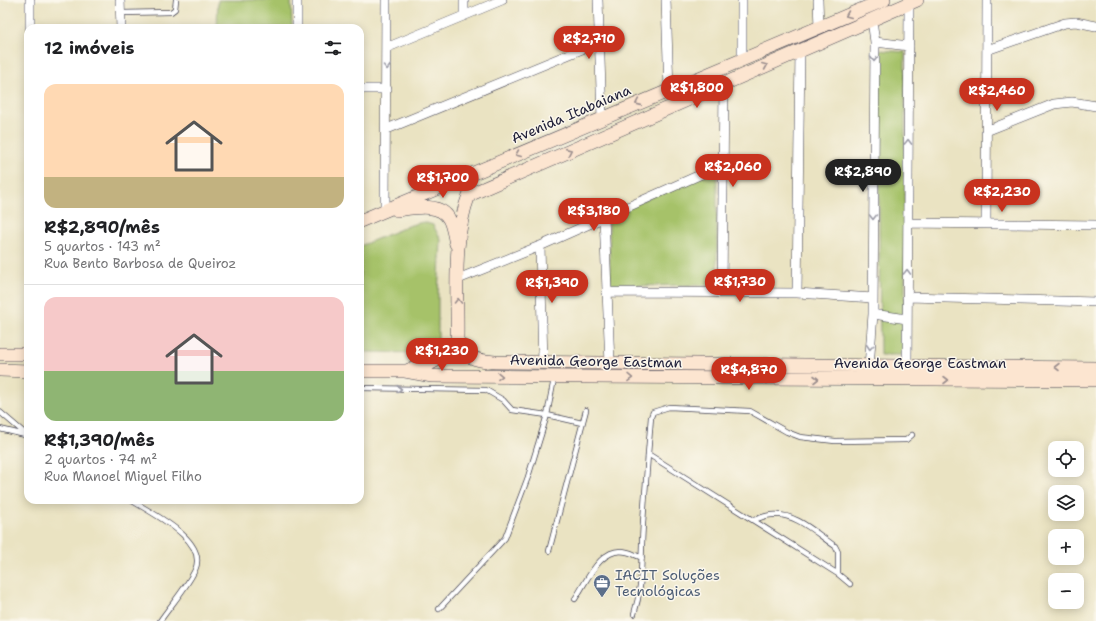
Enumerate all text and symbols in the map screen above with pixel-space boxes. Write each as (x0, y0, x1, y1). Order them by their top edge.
one-way arrow (844, 11, 851, 19)
pin: R$2,710 (552, 26, 626, 60)
text: R$2,710 (563, 30, 615, 47)
text: 12 imóveis (44, 37, 135, 59)
icon: filters (322, 37, 344, 59)
one-way arrow (870, 56, 878, 62)
one-way arrow (761, 62, 768, 70)
one-way arrow (382, 64, 391, 70)
pin: R$1,800 (660, 75, 734, 109)
pin: R$2,460 (960, 78, 1034, 112)
text: R$1,800 (670, 79, 724, 96)
street label: Avenida Itabaiana (509, 81, 634, 147)
text: R$2,460 (968, 82, 1026, 99)
one-way arrow (634, 98, 642, 106)
icon: home (158, 110, 230, 182)
one-way arrow (904, 139, 912, 145)
one-way arrow (565, 148, 572, 156)
one-way arrow (515, 150, 522, 158)
pin: R$2,060 (696, 154, 770, 188)
text: R$2,060 (704, 158, 762, 175)
pin: R$2,890 (826, 159, 900, 193)
text: R$2,890 (834, 163, 892, 180)
pin: R$1,700 (406, 165, 480, 199)
text: R$1,700 (417, 169, 469, 186)
pin: R$2,230 (965, 179, 1039, 213)
text: R$2,230 (973, 183, 1031, 200)
pin: R$3,180 (557, 198, 631, 232)
text: R$3,180 (567, 202, 621, 219)
one-way arrow (869, 214, 877, 220)
text: R$2,890/mês (44, 216, 160, 238)
text: 5 quartos · 143 m² (44, 238, 161, 255)
text: Rua Bento Barbosa de Queiroz (44, 255, 236, 272)
pin: R$1,730 (703, 269, 777, 303)
one-way arrow (903, 269, 911, 275)
pin: R$1,390 (515, 270, 589, 304)
text: R$1,730 (714, 273, 766, 290)
text: R$1,390 (525, 274, 579, 291)
one-way arrow (453, 298, 462, 304)
icon: home (158, 323, 230, 395)
pin: R$1,230 (405, 338, 479, 372)
text: R$1,230 (415, 342, 469, 359)
one-way arrow (866, 344, 875, 350)
street label: Avenida George Eastman (510, 350, 683, 372)
street label: Avenida George Eastman (834, 354, 1007, 372)
pin: R$4,870 (712, 357, 786, 391)
text: R$4,870 (720, 361, 778, 378)
one-way arrow (1054, 363, 1060, 371)
one-way arrow (497, 372, 503, 380)
one-way arrow (627, 374, 633, 382)
one-way arrow (813, 375, 819, 383)
one-way arrow (943, 375, 949, 384)
one-way arrow (396, 385, 402, 393)
text: R$1,390/mês (44, 429, 155, 451)
map controls (1048, 441, 1084, 609)
button: locate (1048, 441, 1084, 477)
text: 2 quartos · 74 m² (44, 451, 157, 468)
text: Rua Manoel Miguel Filho (44, 468, 202, 485)
button: layers (1048, 485, 1084, 521)
button: + (1048, 529, 1084, 565)
place label: IACIT Soluções Tecnológicas (615, 566, 720, 600)
office icon: IACIT Soluções Tecnológicas (592, 573, 612, 598)
button: − (1048, 573, 1084, 609)

